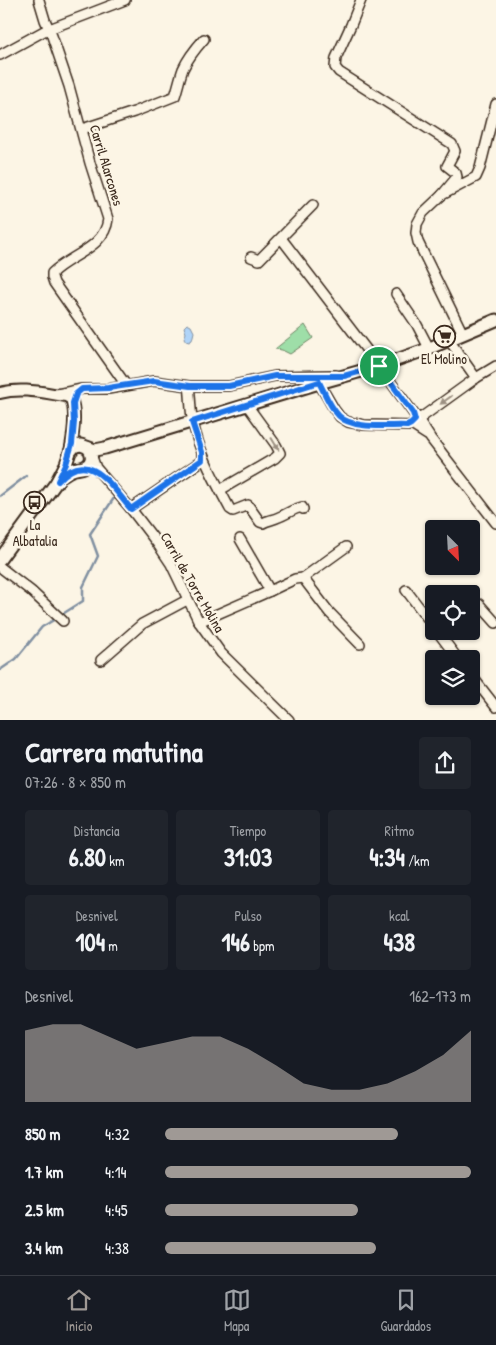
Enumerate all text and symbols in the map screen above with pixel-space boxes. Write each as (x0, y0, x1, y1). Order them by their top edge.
street label: Carril Alarcones (86, 122, 128, 208)
supermarket icon: El Molino (432, 324, 456, 348)
pin (358, 345, 400, 387)
place label: El Molino (421, 349, 467, 368)
icon: arrive (365, 352, 393, 380)
one-way arrow (439, 395, 453, 405)
one-way arrow (271, 438, 280, 451)
bus stop icon: La Albatalia (23, 490, 47, 514)
place label: La Albatalia (13, 515, 58, 550)
north arrow (425, 520, 480, 575)
map controls (425, 520, 480, 705)
street label: Carril de Torre Molina (157, 528, 230, 636)
button: locate (425, 585, 480, 640)
button: layers (425, 650, 480, 705)
text: Carrera matutina (25, 733, 203, 771)
button: share (419, 737, 471, 789)
text: 07:26 · 8 × 850 m (25, 771, 126, 793)
text: Distancia (74, 821, 120, 840)
text: Tiempo (230, 821, 266, 840)
text: Ritmo (385, 821, 414, 840)
text: 6.80 (69, 840, 106, 874)
text: 31:03 (224, 840, 272, 874)
text: 4:34 (369, 840, 405, 874)
text: km (106, 851, 125, 870)
text: /km (405, 851, 429, 870)
text: Desnivel (76, 906, 118, 925)
text: Pulso (234, 906, 262, 925)
text: kcal (389, 906, 410, 925)
text: 104 (75, 925, 105, 959)
text: 146 (222, 925, 250, 959)
text: 438 (384, 925, 415, 959)
text: m (105, 936, 118, 955)
text: bpm (250, 936, 274, 955)
text: Desnivel (25, 985, 73, 1007)
text: 162–173 m (409, 985, 471, 1007)
text: 850 m (25, 1123, 60, 1145)
text: 4:32 (105, 1123, 129, 1145)
text: 1.7 km (25, 1161, 63, 1183)
text: 4:14 (105, 1161, 127, 1183)
text: 2.5 km (25, 1199, 64, 1221)
text: 4:45 (105, 1199, 127, 1221)
text: 3.4 km (25, 1237, 63, 1259)
text: 4:38 (105, 1237, 129, 1259)
tab: Inicio (65, 1286, 93, 1335)
tab: Mapa (223, 1286, 251, 1335)
tab: Guardados (380, 1286, 431, 1335)

